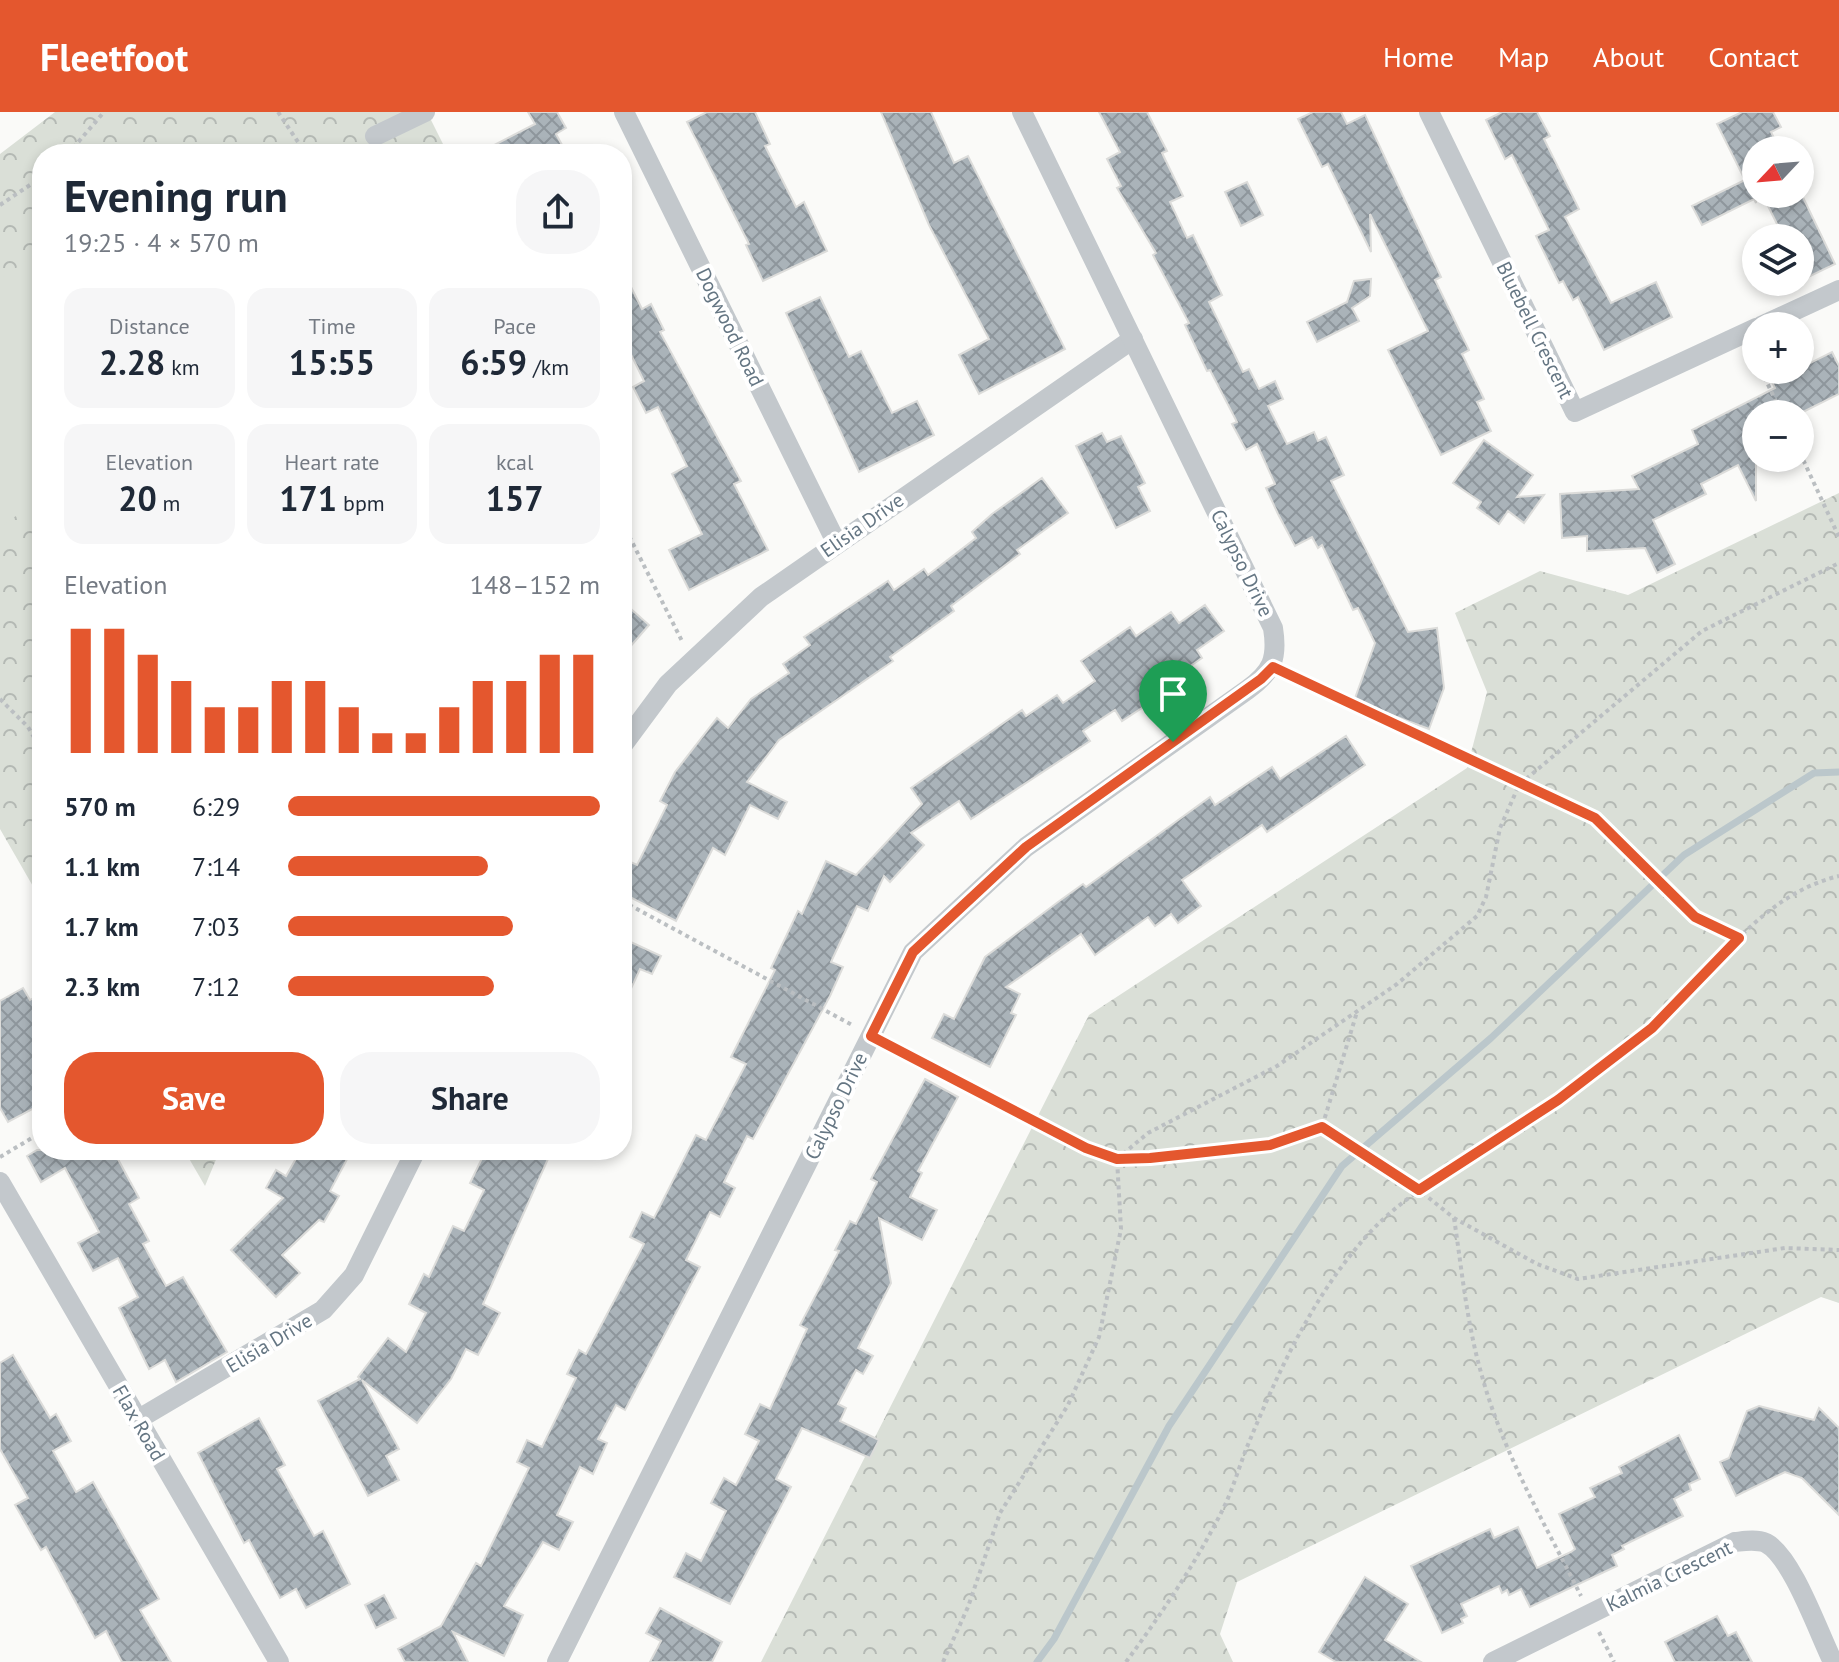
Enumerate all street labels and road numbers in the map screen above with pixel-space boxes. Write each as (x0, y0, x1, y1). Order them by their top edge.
street label: Bluebell Crescent (1491, 257, 1580, 403)
street label: Dogwood Road (690, 263, 770, 391)
street label: Elisia Drive (815, 487, 909, 563)
street label: Calypso Drive (1205, 505, 1279, 621)
street label: Calypso Drive (799, 1048, 873, 1164)
street label: Elisia Drive (221, 1307, 317, 1379)
street label: Flax Road (107, 1380, 171, 1466)
street label: Kalmia Crescent (1602, 1534, 1737, 1618)

